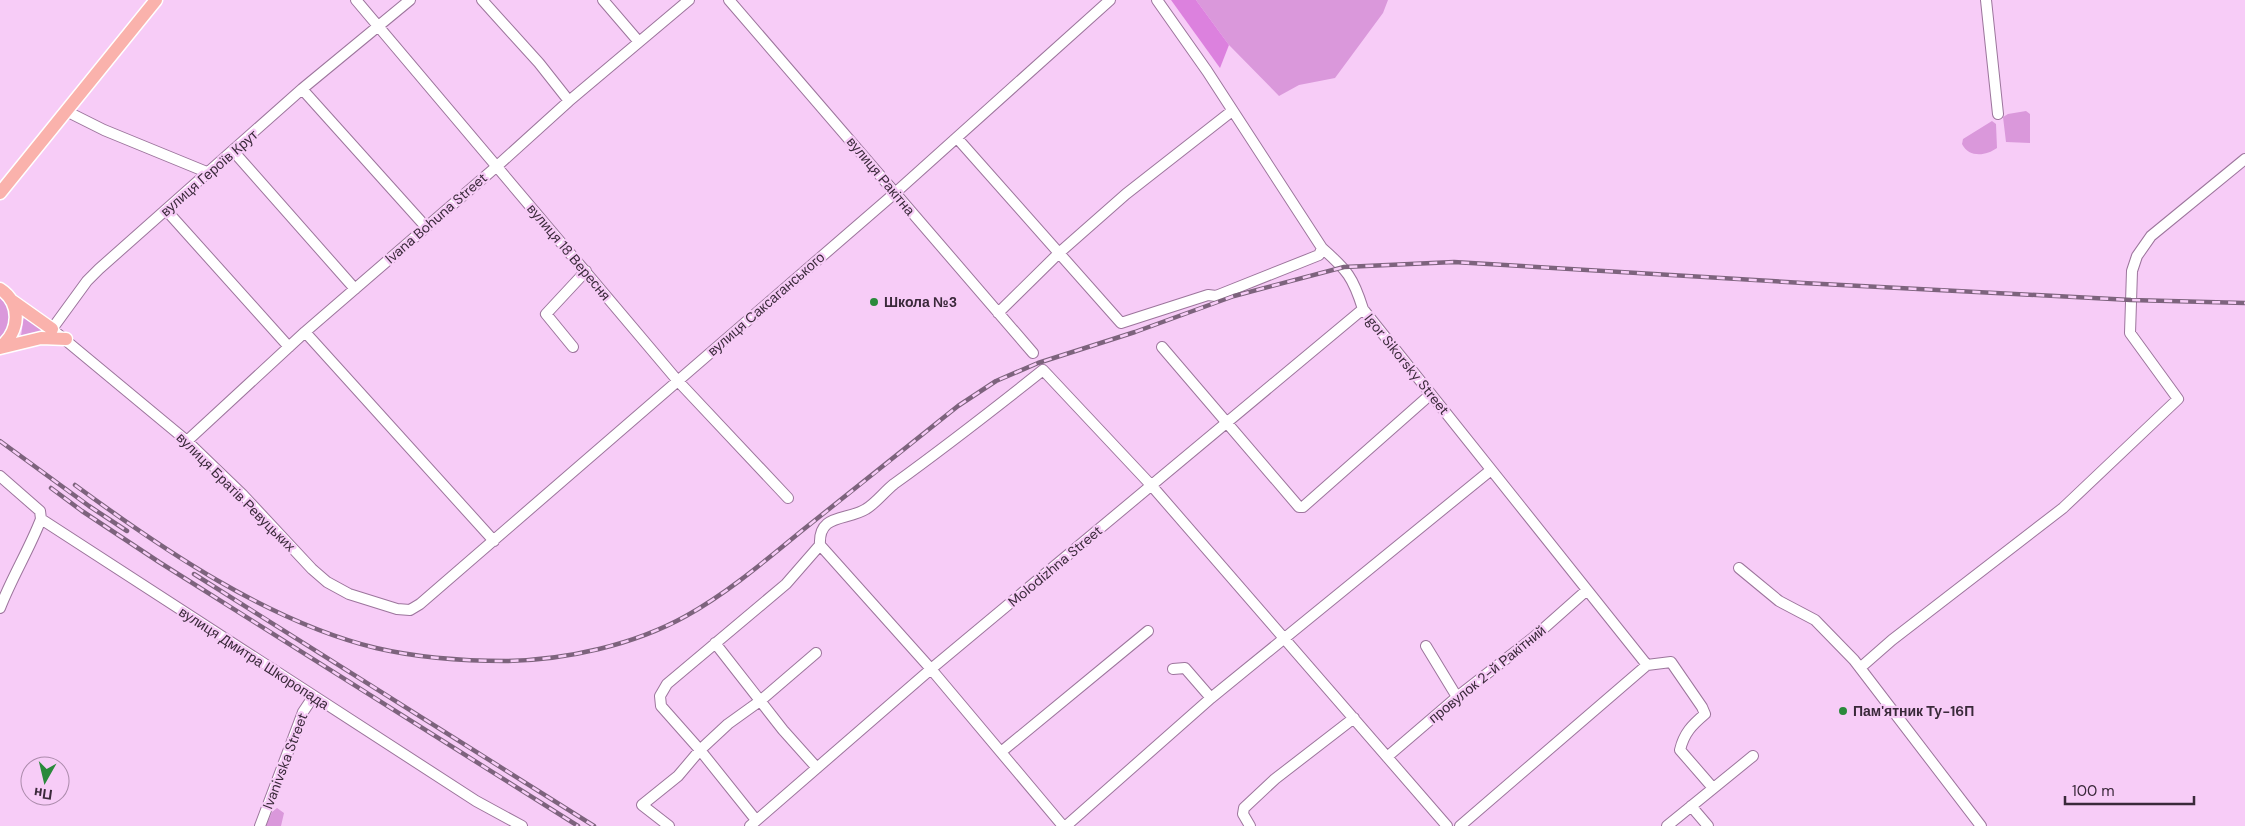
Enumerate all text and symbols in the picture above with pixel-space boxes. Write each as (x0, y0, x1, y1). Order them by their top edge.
street label: вулиця Героїв Крут (157, 125, 262, 220)
street label: вулиця Ракітна (843, 133, 919, 219)
street label: Ivana Bohuna Street (381, 169, 491, 267)
street label: вулиця 18 Вересня (523, 200, 615, 304)
street label: вулиця Саксаганського (704, 248, 828, 360)
place label: Школа №3 (884, 293, 957, 311)
marker: Школа №3 (868, 296, 880, 308)
street label: Igor Sikorsky Street (1361, 310, 1453, 418)
street label: вулиця Братів Ревуцьких (173, 429, 299, 555)
street label: Molodizhna Street (1004, 521, 1106, 611)
street label: вулиця Дмитра Шкоропада (175, 603, 333, 713)
street label: провулок 2-й Ракітний (1425, 621, 1549, 727)
place label: Пам'ятник Ту-16П (1853, 702, 1974, 720)
marker: Пам'ятник Ту-16П (1837, 705, 1849, 717)
street label: Ivanivska Street (258, 710, 312, 812)
north arrow (20, 756, 70, 806)
scale bar (2065, 774, 2194, 806)
text: 100 m (2072, 781, 2115, 801)
text: Пн (33, 784, 54, 804)

